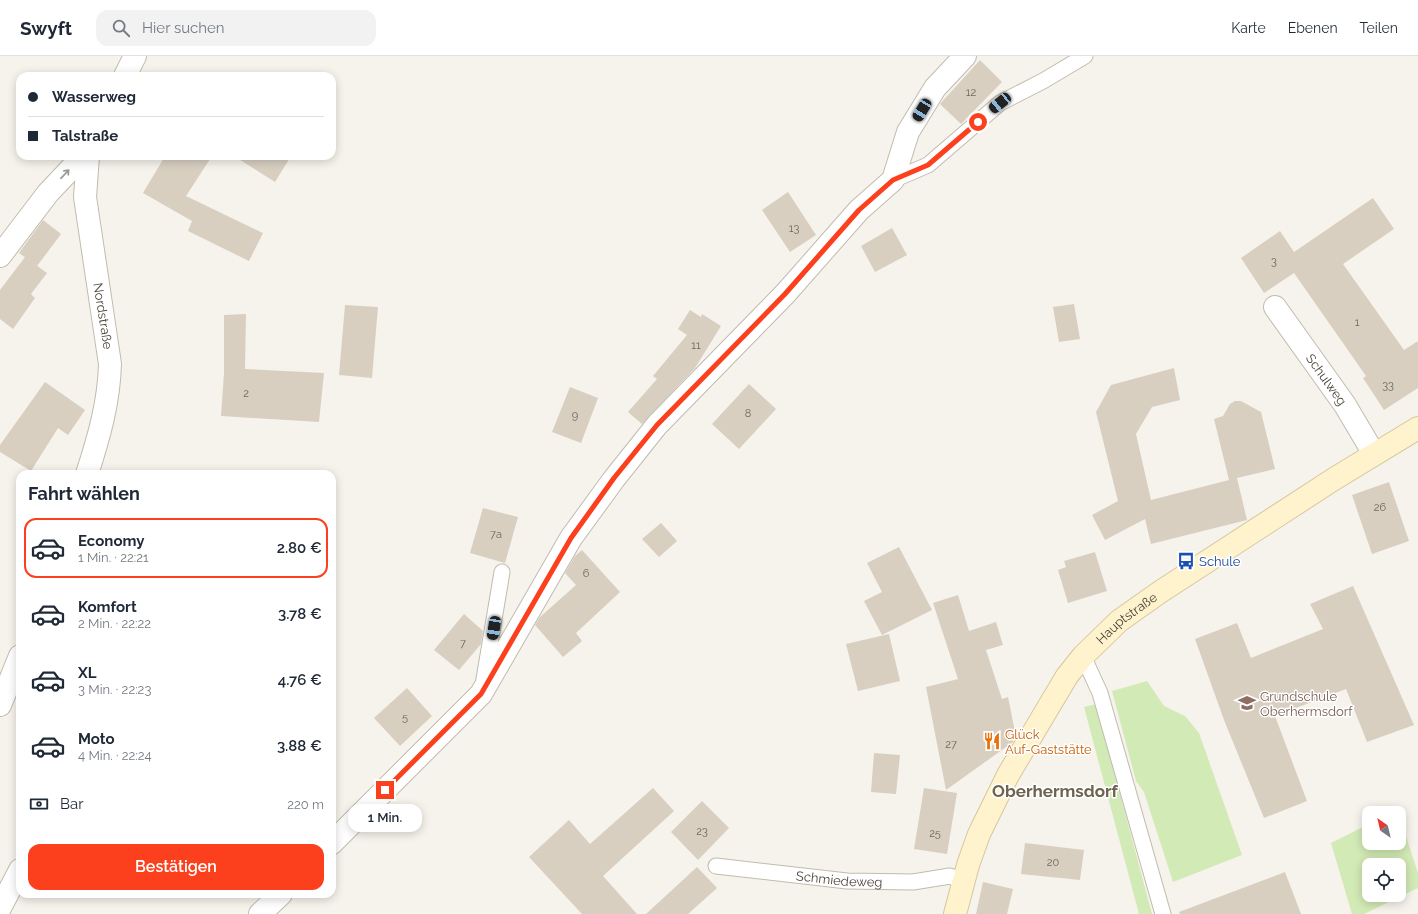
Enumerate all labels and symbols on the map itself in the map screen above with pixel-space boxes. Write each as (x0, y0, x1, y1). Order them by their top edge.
house number: 12 (966, 86, 976, 99)
car (987, 91, 1013, 115)
car (911, 97, 933, 123)
route start (969, 113, 987, 131)
one-way arrow (60, 169, 70, 179)
house number: 13 (789, 222, 799, 235)
house number: 3 (1271, 255, 1277, 268)
street label: Nordstraße (90, 282, 116, 351)
house number: 1 (1355, 316, 1360, 329)
house number: 11 (691, 339, 701, 352)
street label: Schulweg (1303, 351, 1350, 408)
house number: 33 (1382, 379, 1394, 392)
house number: 2 (243, 387, 249, 400)
house number: 8 (745, 407, 751, 420)
house number: 9 (572, 409, 578, 422)
house number: 26 (1374, 501, 1387, 514)
house number: 7a (490, 528, 502, 541)
bus stop icon: Schule (1176, 551, 1196, 571)
place label: Schule (1199, 554, 1241, 569)
house number: 6 (583, 567, 590, 580)
street label: Hauptstraße (1093, 589, 1160, 647)
car (486, 615, 502, 641)
house number: 7 (460, 637, 466, 650)
place label: Grundschule Oberhermsdorf (1260, 689, 1353, 719)
school or university icon: Grundschule Oberhermsdorf (1237, 693, 1257, 713)
house number: 5 (402, 711, 408, 724)
place label: Glück Auf-Gaststätte (1005, 727, 1092, 757)
restaurant icon: Glück Auf-Gaststätte (982, 731, 1002, 751)
house number: 27 (945, 738, 957, 751)
route end (376, 781, 394, 799)
district label: Oberhermsdorf (992, 781, 1119, 801)
callout: 1 Min. (348, 804, 422, 832)
north arrow (1362, 806, 1406, 850)
house number: 23 (696, 825, 708, 838)
house number: 25 (929, 827, 941, 840)
house number: 20 (1047, 856, 1059, 869)
street label: Schmiedeweg (795, 868, 883, 889)

